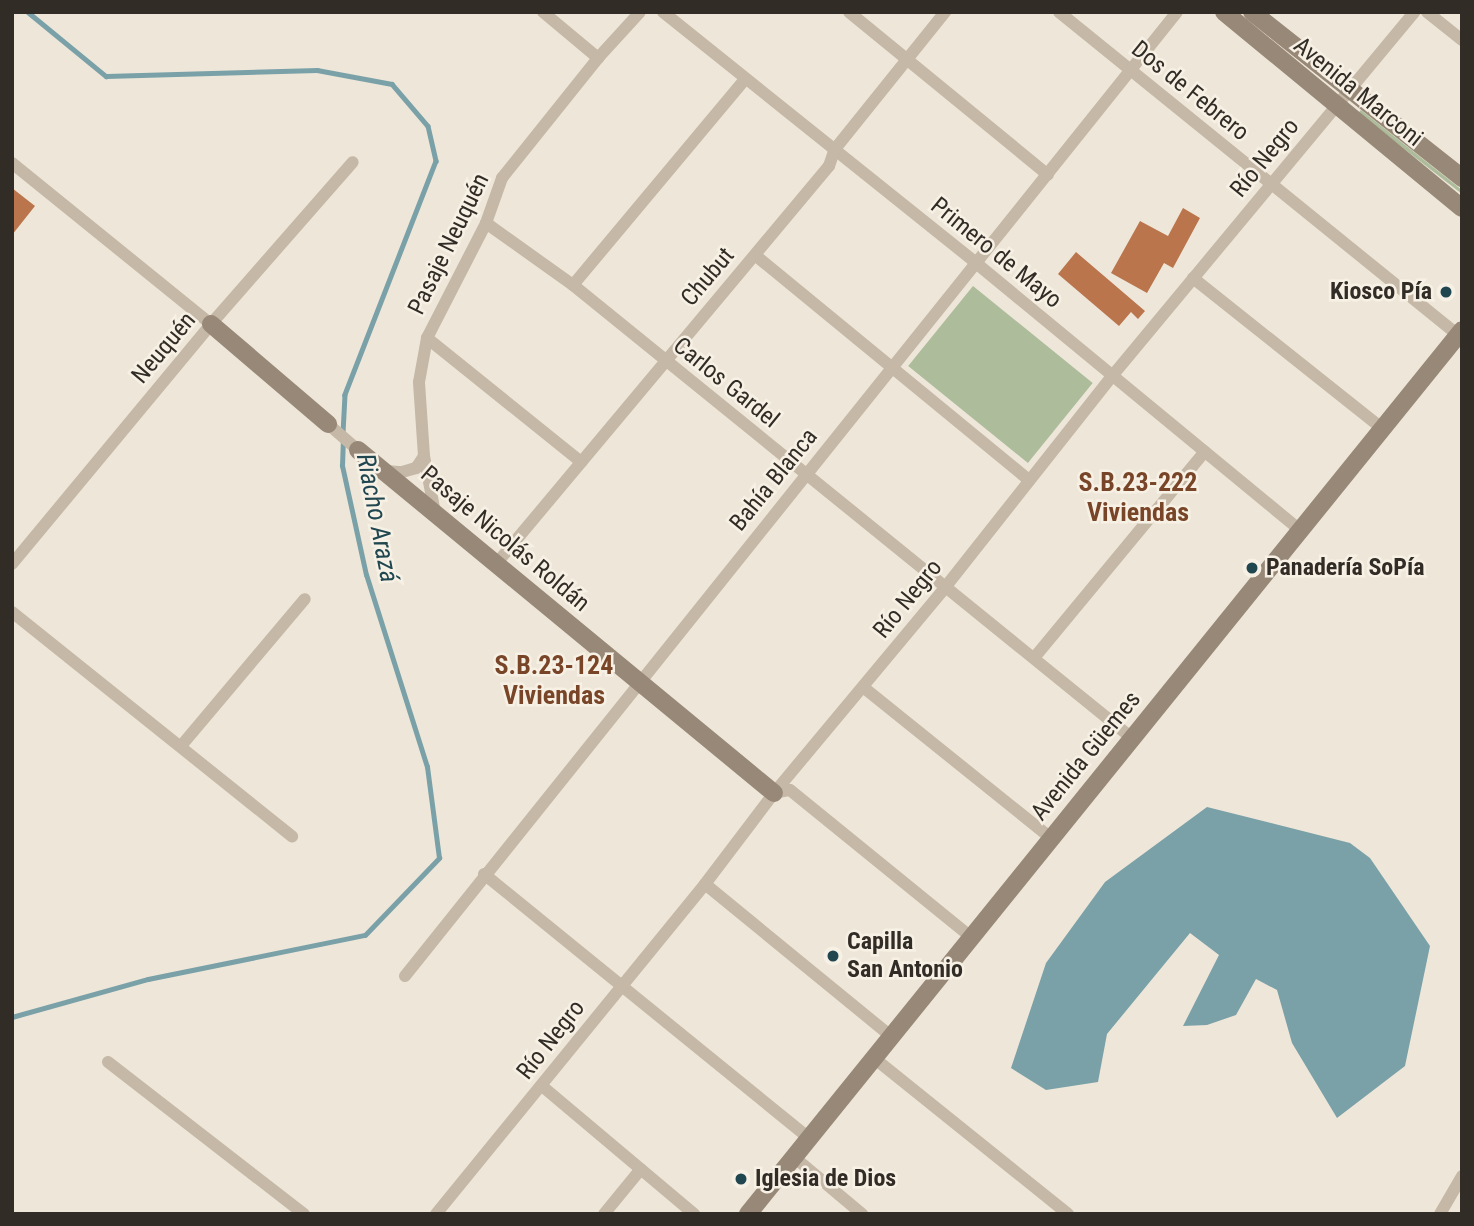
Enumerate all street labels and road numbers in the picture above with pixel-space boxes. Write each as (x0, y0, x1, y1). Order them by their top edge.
street label: Avenida Marconi (1288, 31, 1428, 153)
street label: Dos de Febrero (1125, 35, 1255, 147)
street label: Río Negro (1225, 113, 1305, 203)
street label: Pasaje Neuquén (402, 169, 496, 319)
street label: Primero de Mayo (925, 191, 1067, 315)
street label: Chubut (675, 242, 741, 312)
street label: Neuquén (126, 306, 202, 390)
street label: Carlos Gardel (667, 332, 785, 434)
street label: Bahía Blanca (724, 423, 824, 537)
street label: Pasaje Nicolás Roldán (415, 460, 595, 618)
street label: Río Negro (868, 554, 948, 644)
street label: Avenida Güemes (1025, 686, 1147, 826)
street label: Río Negro (511, 994, 591, 1086)

